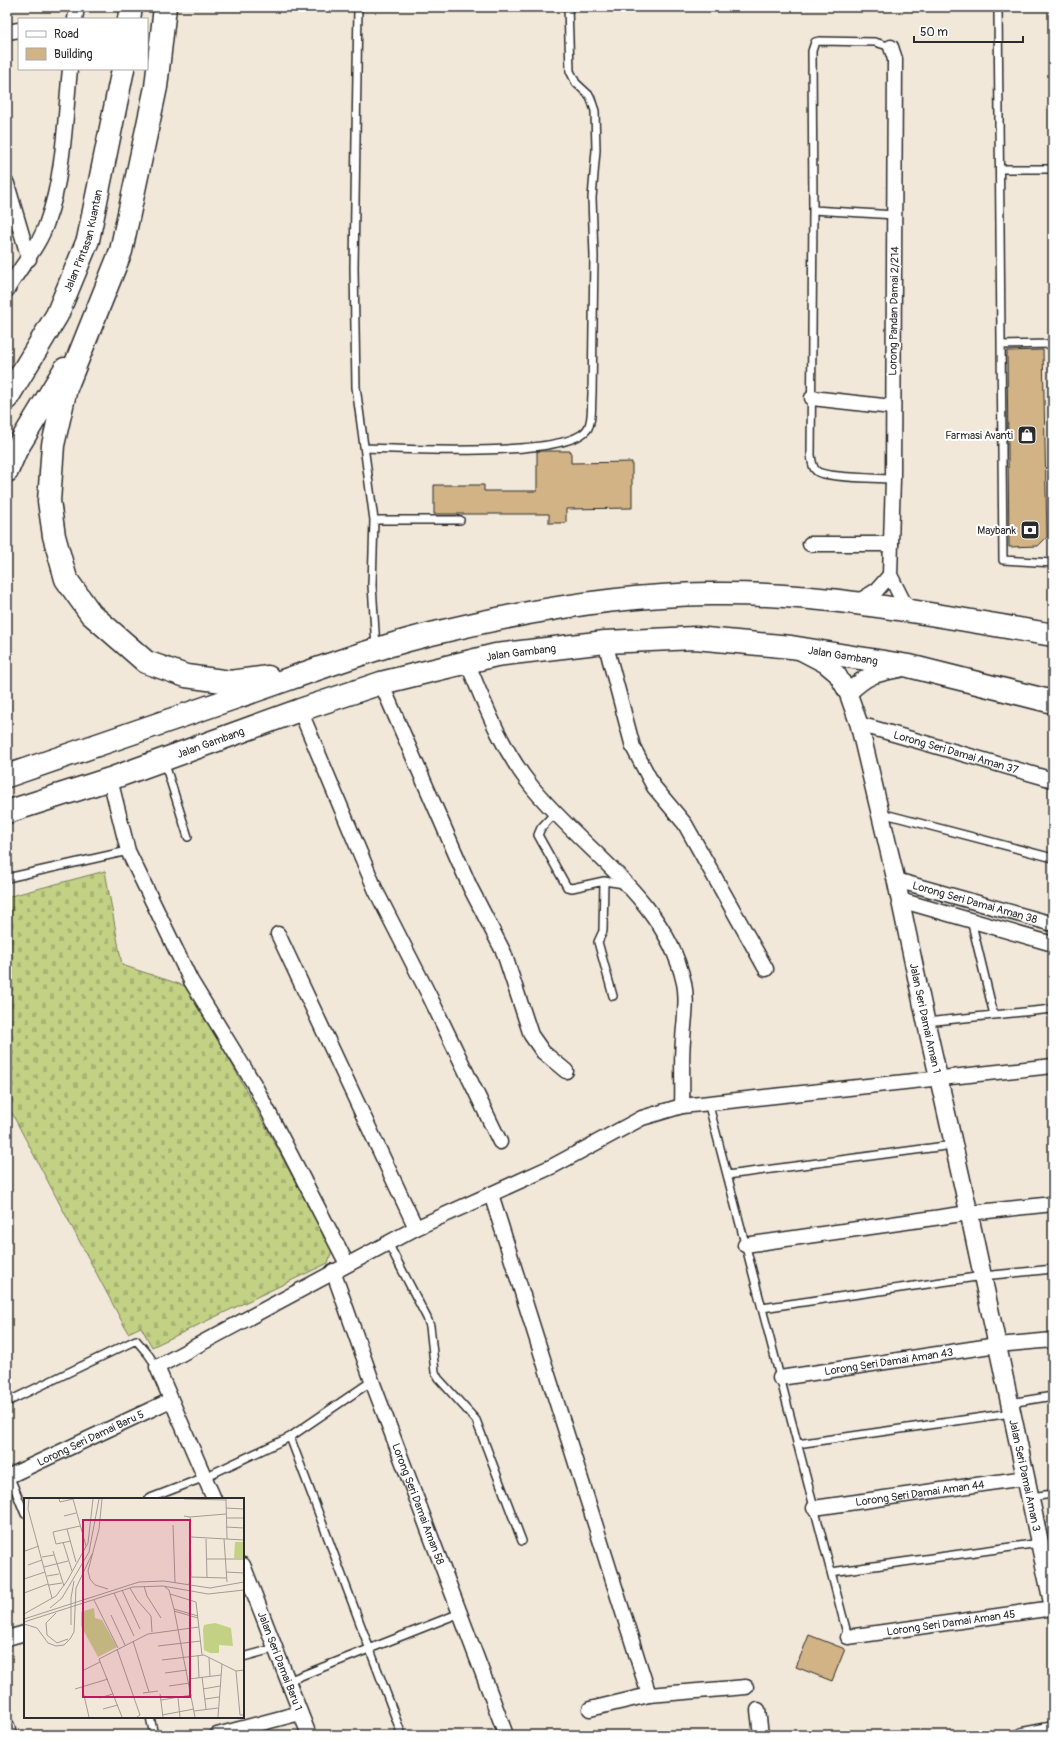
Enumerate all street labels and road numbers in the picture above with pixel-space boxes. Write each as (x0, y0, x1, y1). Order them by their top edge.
street label: Jalan Pintasan Kuantan (61, 188, 105, 294)
street label: Lorong Pandan Damai 2/214 (886, 246, 902, 376)
street label: Jalan Gambang (484, 641, 557, 664)
street label: Jalan Gambang (807, 643, 879, 667)
street label: Jalan Gambang (175, 724, 246, 761)
street label: Lorong Seri Damai Aman 37 (892, 728, 1020, 776)
street label: Lorong Seri Damai Aman 38 (911, 878, 1039, 926)
street label: Jalan Seri Damai Aman 1 (907, 962, 944, 1074)
street label: Lorong Seri Damai Aman 43 (824, 1345, 954, 1378)
street label: Lorong Seri Damai Baru 5 (35, 1407, 146, 1468)
street label: Jalan Seri Damai Aman 3 (1007, 1418, 1044, 1533)
street label: Lorong Seri Damai Aman 58 (390, 1441, 448, 1567)
street label: Lorong Seri Damai Aman 44 (855, 1477, 986, 1509)
street label: Lorong Seri Damai Aman 45 (886, 1607, 1016, 1638)
street label: Jalan Seri Damai Baru 1 (255, 1610, 305, 1713)

